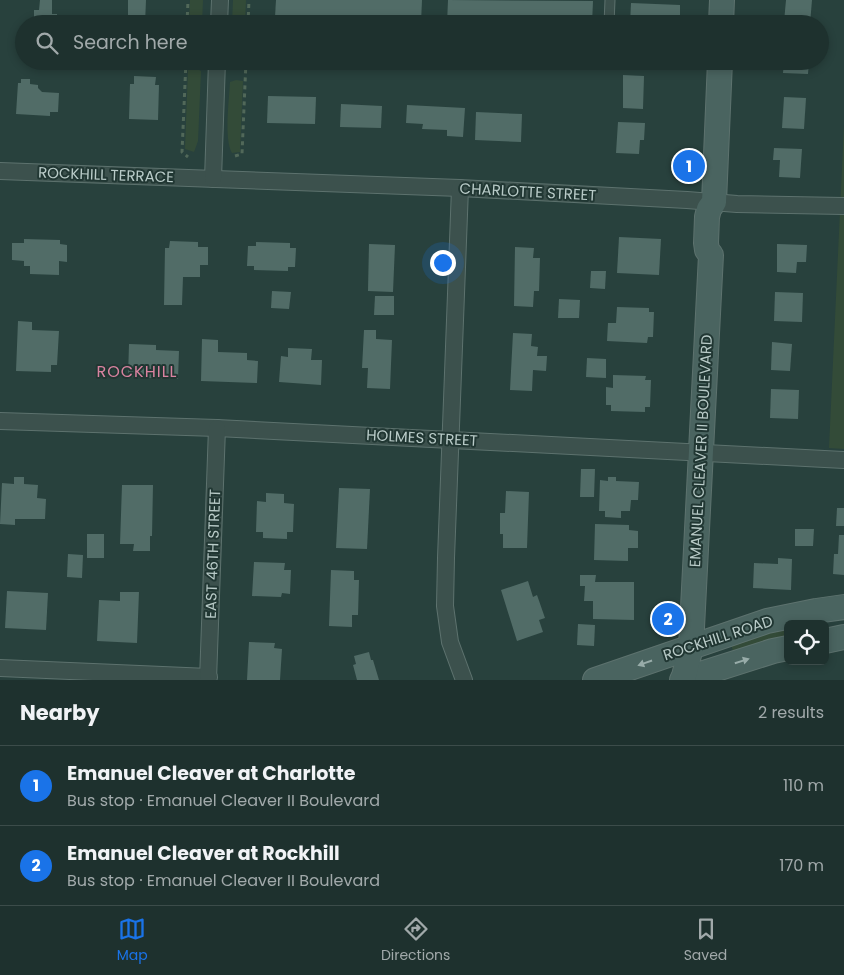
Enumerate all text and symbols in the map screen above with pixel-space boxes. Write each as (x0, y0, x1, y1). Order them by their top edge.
search box (15, 15, 829, 70)
icon: search (33, 29, 61, 57)
text: Search here (73, 29, 187, 56)
pin: 1 (673, 147, 705, 185)
street label: ROCKHILL TERRACE (38, 162, 174, 187)
street label: CHARLOTTE STREET (459, 177, 597, 206)
your location (430, 250, 456, 276)
street label: EMANUEL CLEAVER II BOULEVARD (684, 334, 717, 568)
district label: ROCKHILL (96, 360, 178, 383)
street label: HOLMES STREET (366, 424, 478, 451)
street label: EAST 46TH STREET (200, 489, 225, 619)
pin: 2 (652, 600, 684, 638)
street label: ROCKHILL ROAD (660, 610, 775, 665)
map controls (784, 620, 829, 665)
button: locate (784, 620, 829, 665)
one-way arrow (735, 657, 750, 665)
one-way arrow (637, 659, 652, 667)
text: Nearby (20, 698, 100, 727)
text: 2 results (758, 701, 824, 724)
text: Emanuel Cleaver at Charlotte (67, 760, 356, 787)
text: 1 (33, 774, 39, 797)
text: 110 m (783, 774, 824, 797)
text: Bus stop · Emanuel Cleaver II Boulevard (67, 789, 380, 812)
text: Emanuel Cleaver at Rockhill (67, 840, 340, 867)
text: 2 (31, 854, 41, 877)
text: 170 m (779, 854, 824, 877)
text: Bus stop · Emanuel Cleaver II Boulevard (67, 869, 380, 892)
tab: Map (117, 915, 148, 966)
tab: Directions (381, 915, 450, 966)
tab: Saved (684, 915, 727, 966)

